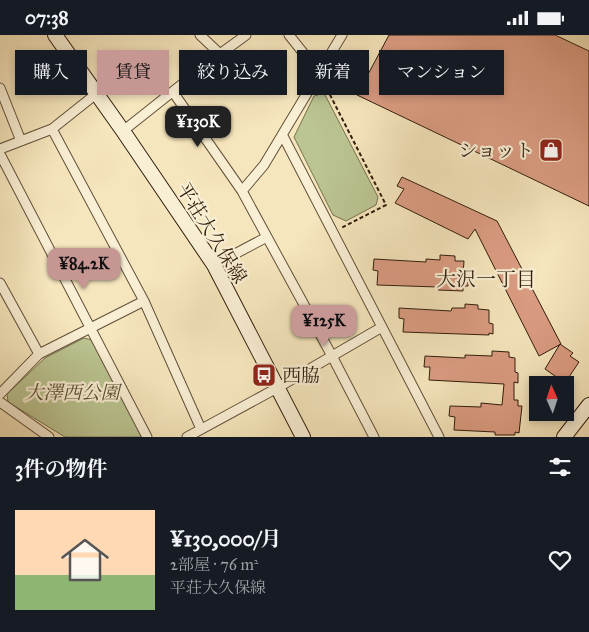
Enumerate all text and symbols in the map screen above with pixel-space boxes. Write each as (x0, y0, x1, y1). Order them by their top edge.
text: 07:38 (25, 6, 69, 29)
chip: 購入 (15, 50, 87, 95)
chip: 賃貸 (97, 50, 169, 95)
chip: 絞り込み (179, 50, 287, 95)
chip: 新着 (297, 50, 369, 95)
chip: マンション (379, 50, 504, 95)
pin: ¥130K (163, 105, 233, 148)
text: ¥130K (176, 112, 220, 131)
shop icon: ショット (538, 137, 564, 163)
place label: ショット (458, 139, 534, 162)
street label: 平荘大久保線 (172, 179, 252, 287)
pin: ¥84.2K (43, 247, 125, 290)
text: ¥84.2K (59, 254, 109, 273)
district label: 大沢一丁目 (436, 267, 536, 291)
pin: ¥125K (289, 305, 359, 347)
text: ¥125K (302, 311, 346, 330)
bus stop icon: 西脇 (251, 362, 277, 388)
place label: 西脇 (282, 364, 320, 387)
north arrow (529, 376, 574, 421)
map controls (529, 376, 574, 421)
park label: 大澤西公園 (24, 381, 122, 404)
icon: filters (546, 453, 574, 481)
text: 3件の物件 (15, 456, 107, 482)
text: ¥130,000/月 (170, 526, 281, 552)
icon: home (55, 530, 115, 590)
icon: heart (546, 546, 574, 574)
text: 2部屋 · 76 m² (170, 555, 259, 574)
text: 平荘大久保線 (170, 578, 266, 597)

